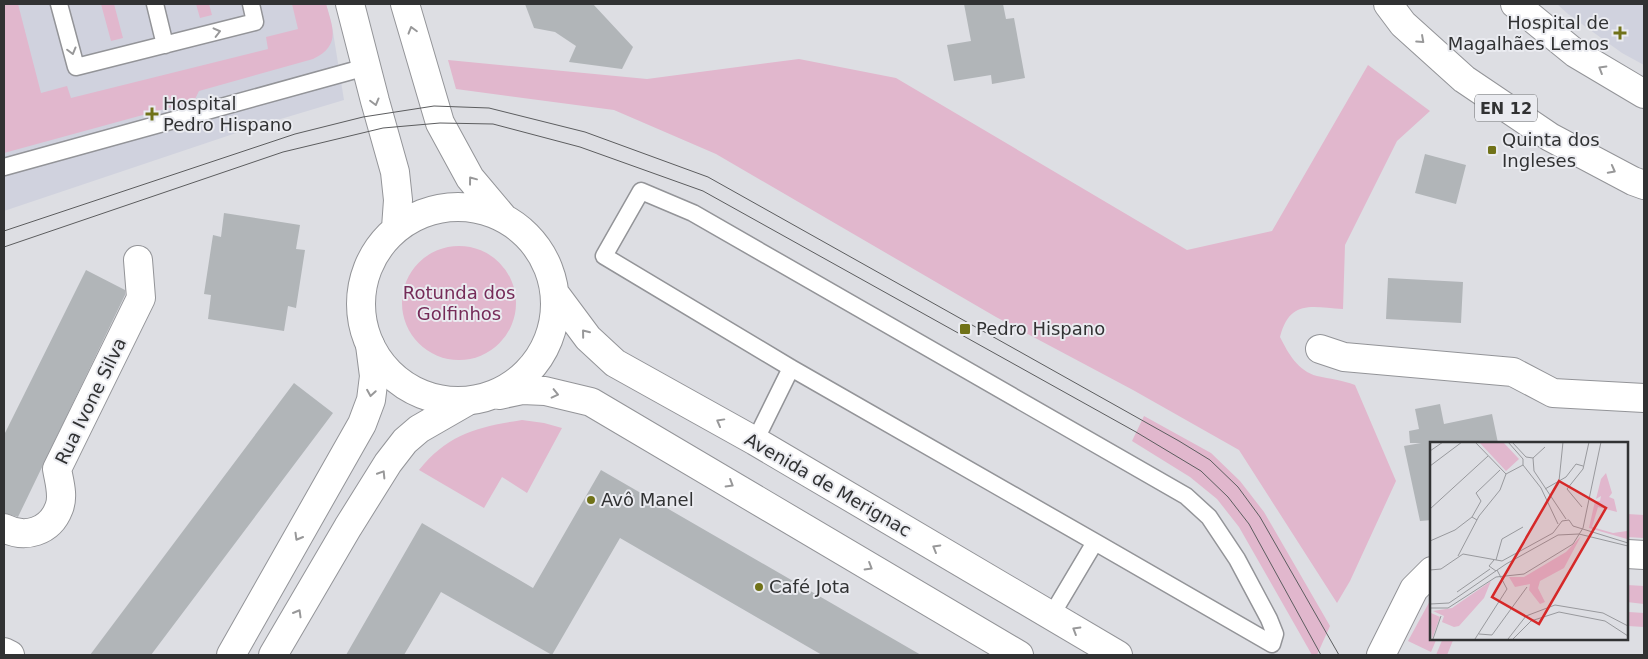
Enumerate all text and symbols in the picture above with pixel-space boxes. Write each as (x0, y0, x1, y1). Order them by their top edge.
place label: Hospital de Magalhães Lemos (1448, 12, 1609, 54)
one-way arrow (408, 26, 418, 35)
marker: Hospital de Magalhães Lemos (1613, 26, 1627, 40)
one-way arrow (213, 27, 221, 37)
one-way arrow (1415, 34, 1424, 43)
one-way arrow (66, 46, 76, 54)
one-way arrow (1599, 66, 1608, 76)
place label: Hospital Pedro Hispano (163, 93, 292, 135)
road number: EN 12 (1475, 95, 1537, 122)
one-way arrow (369, 97, 380, 106)
marker: Hospital Pedro Hispano (145, 107, 159, 121)
place label: Quinta dos Ingleses (1502, 129, 1600, 171)
marker: Quinta dos Ingleses (1486, 144, 1498, 156)
one-way arrow (1607, 164, 1616, 174)
one-way arrow (469, 176, 478, 186)
park label: Rotunda dos Golfinhos (403, 282, 515, 324)
place label: Pedro Hispano (976, 318, 1105, 339)
marker: Pedro Hispano (958, 322, 972, 336)
one-way arrow (583, 330, 591, 339)
street label: Rua Ivone Silva (51, 334, 130, 467)
one-way arrow (551, 388, 560, 399)
one-way arrow (367, 389, 377, 397)
one-way arrow (716, 418, 725, 428)
street label: Avenida de Merignac (741, 428, 915, 541)
inset map (1430, 442, 1628, 639)
one-way arrow (375, 470, 385, 479)
one-way arrow (724, 478, 733, 488)
place label: Avô Manel (601, 489, 694, 510)
marker: Avô Manel (585, 494, 597, 506)
one-way arrow (294, 532, 304, 541)
one-way arrow (933, 544, 942, 554)
one-way arrow (864, 560, 873, 570)
place label: Café Jota (769, 576, 850, 597)
marker: Café Jota (753, 581, 765, 593)
one-way arrow (291, 609, 301, 618)
one-way arrow (1073, 627, 1082, 637)

